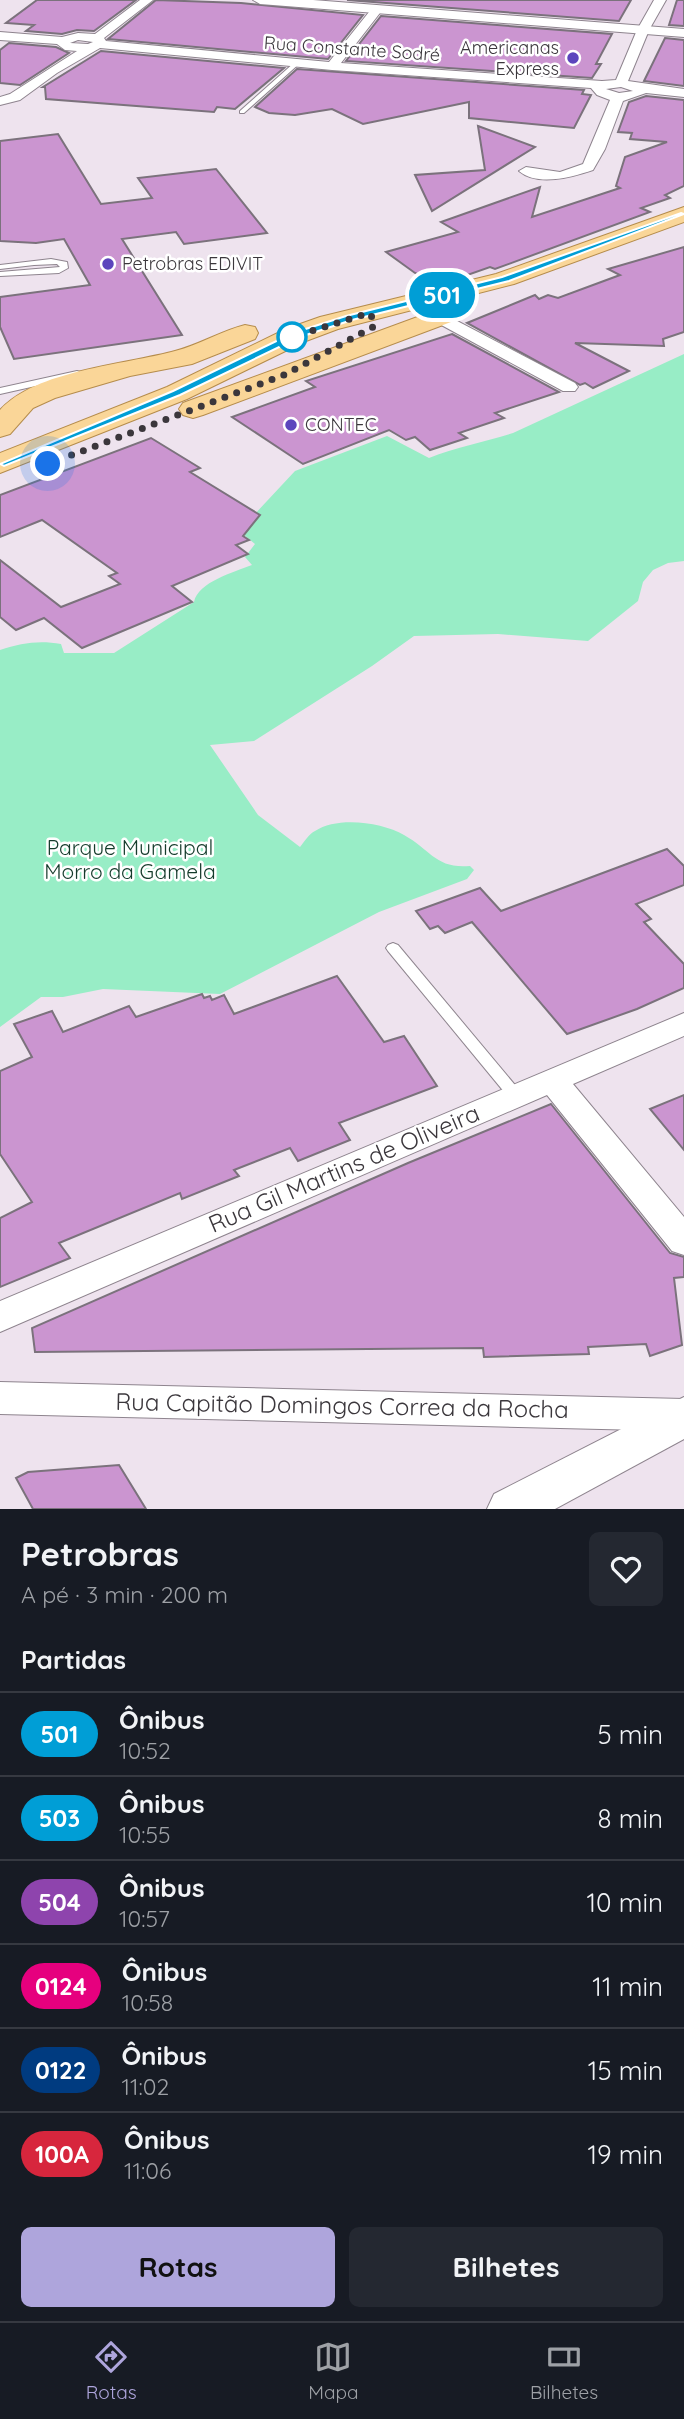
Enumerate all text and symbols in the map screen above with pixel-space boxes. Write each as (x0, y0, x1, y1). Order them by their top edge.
street label: Rua Constante Sodré (263, 31, 441, 66)
place label: Americanas Express (460, 36, 559, 80)
marker: Americanas Express (565, 50, 581, 66)
place label: Petrobras EDIVIT (122, 252, 263, 275)
marker: Petrobras EDIVIT (100, 256, 116, 272)
line badge: 501 (402, 272, 482, 318)
text: 501 (423, 280, 461, 310)
unlabelled marker (277, 322, 307, 352)
place label: CONTEC (305, 413, 377, 436)
marker: CONTEC (283, 417, 299, 433)
your location (30, 446, 65, 481)
park label: Parque Municipal Morro da Gamela (44, 834, 216, 884)
street label: Rua Gil Martins de Oliveira (204, 1097, 484, 1239)
street label: Rua Capitão Domingos Correa da Rocha (115, 1386, 569, 1424)
button: heart (589, 1532, 663, 1606)
text: Petrobras (21, 1533, 179, 1574)
text: A pé · 3 min · 200 m (21, 1580, 228, 1609)
text: Partidas (21, 1643, 126, 1676)
text: Ônibus (119, 1703, 205, 1736)
text: 5 min (597, 1718, 663, 1751)
text: 501 (41, 1719, 78, 1749)
text: 10:52 (119, 1736, 171, 1765)
text: Ônibus (119, 1787, 205, 1820)
text: 8 min (598, 1802, 663, 1835)
text: 503 (39, 1803, 80, 1833)
text: 10:55 (119, 1820, 171, 1849)
text: Ônibus (119, 1871, 205, 1904)
text: 10 min (587, 1886, 663, 1919)
text: 504 (38, 1887, 81, 1917)
text: 10:57 (119, 1904, 170, 1933)
text: Ônibus (122, 1955, 207, 1988)
text: 11 min (592, 1970, 663, 2003)
text: 0124 (35, 1971, 87, 2001)
text: 10:58 (122, 1988, 173, 2017)
text: Ônibus (121, 2039, 207, 2072)
text: 15 min (588, 2054, 663, 2087)
text: 0122 (35, 2055, 86, 2085)
text: 11:02 (121, 2072, 169, 2101)
text: Ônibus (124, 2123, 210, 2156)
text: 19 min (587, 2138, 663, 2171)
text: 100A (35, 2139, 89, 2169)
text: 11:06 (124, 2156, 171, 2185)
button: Rotas (21, 2227, 335, 2307)
button: Bilhetes (349, 2227, 663, 2307)
tab: Rotas (86, 2338, 137, 2404)
tab: Mapa (308, 2338, 358, 2404)
tab: Bilhetes (530, 2338, 598, 2404)

